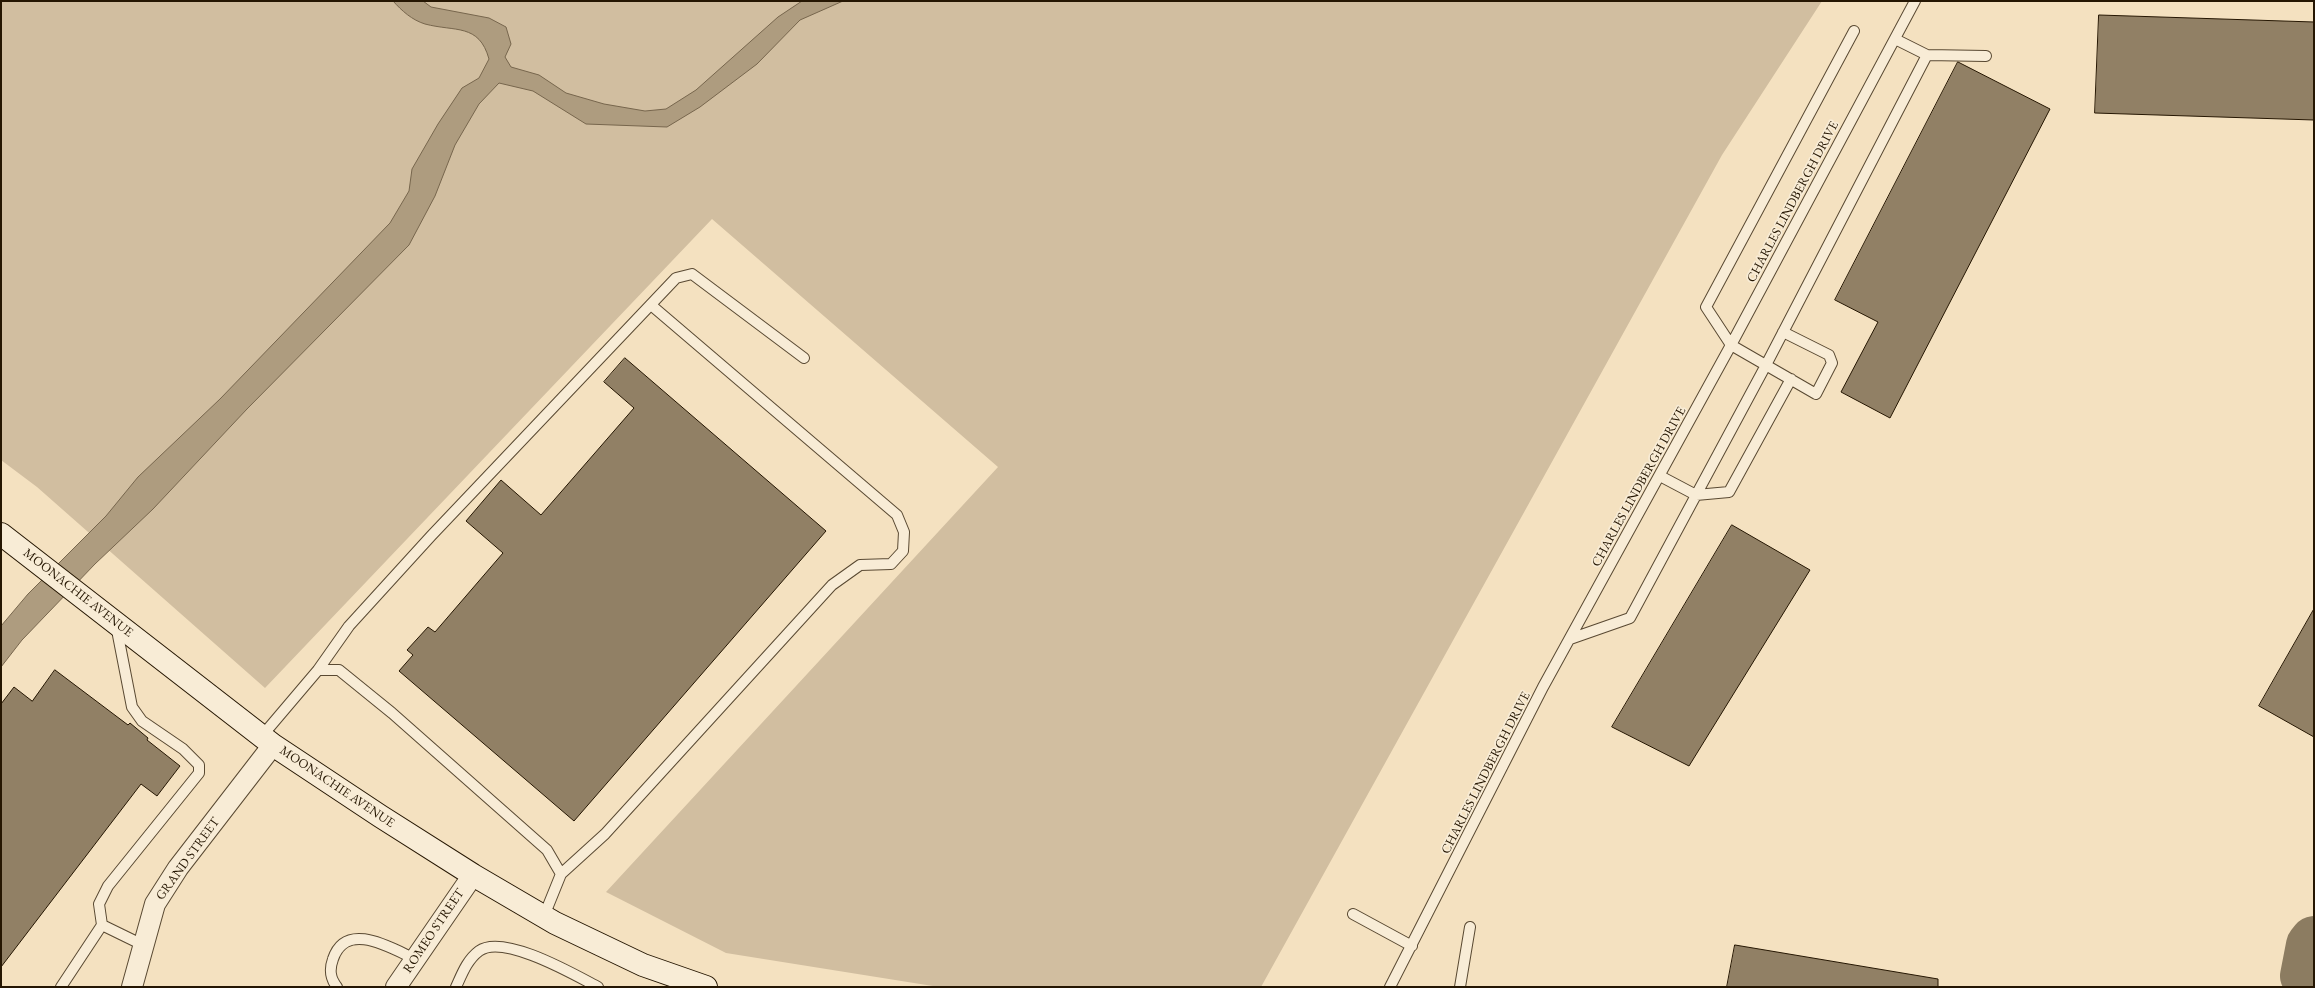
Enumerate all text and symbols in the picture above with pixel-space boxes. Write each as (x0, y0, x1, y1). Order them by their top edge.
street label: CHARLES LINDBERGH DRIVE (1744, 119, 1842, 285)
street label: CHARLES LINDBERGH DRIVE (1589, 404, 1689, 570)
street label: MOONACHIE AVENUE (20, 545, 136, 641)
street label: CHARLES LINDBERGH DRIVE (1438, 689, 1534, 857)
street label: MOONACHIE AVENUE (277, 743, 397, 831)
street label: GRAND STREET (153, 815, 223, 903)
street label: ROMEO STREET (400, 886, 468, 976)

